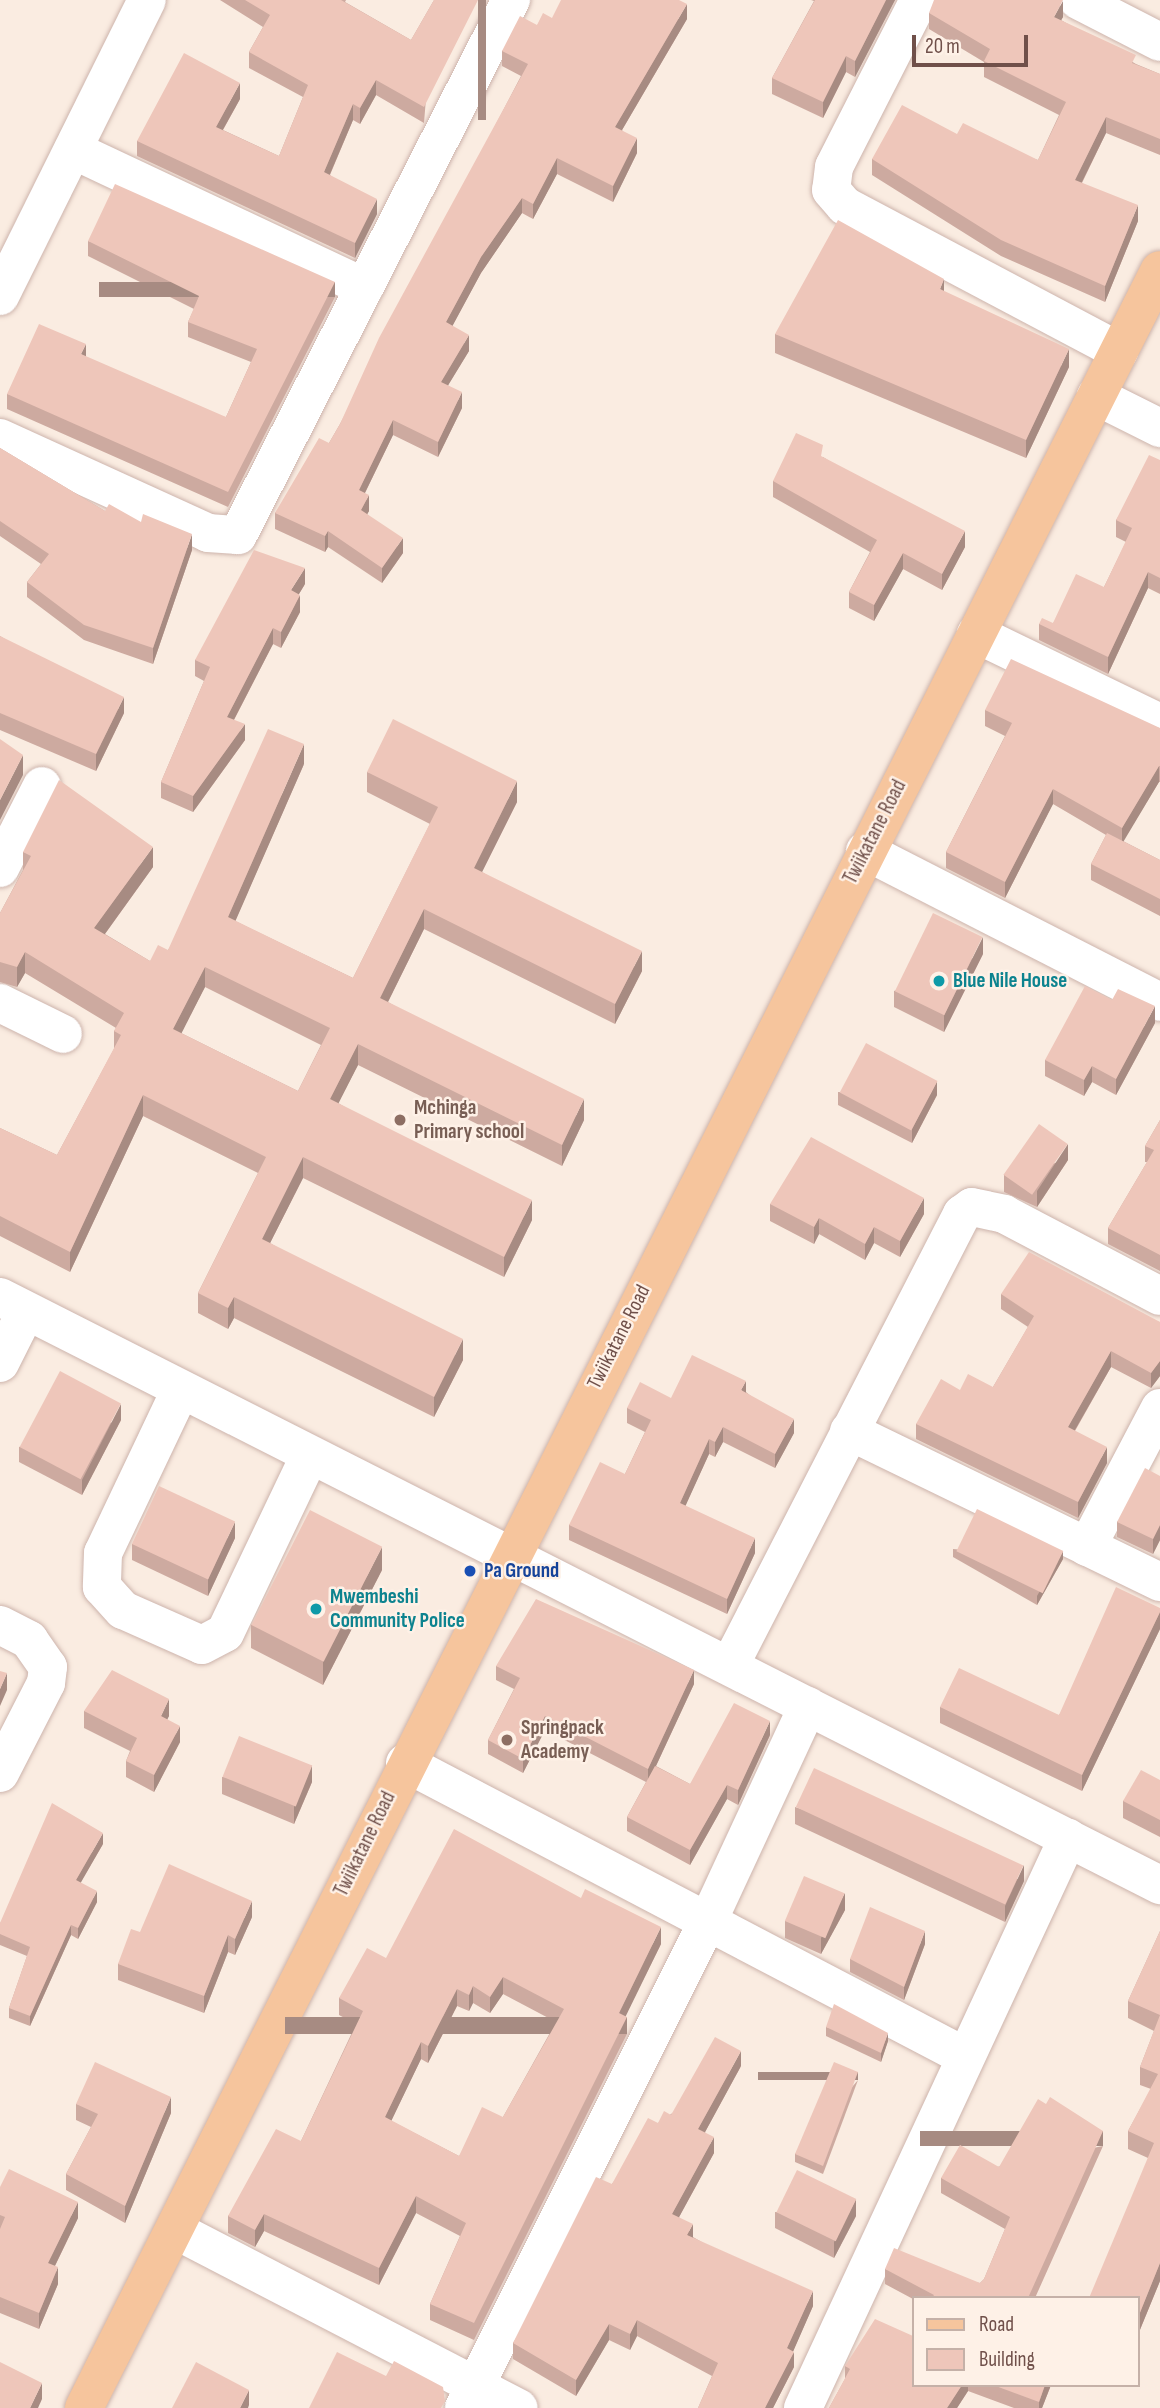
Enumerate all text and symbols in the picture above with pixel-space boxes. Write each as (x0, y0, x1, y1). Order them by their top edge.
scale bar (915, 21, 1030, 65)
text: 20 m (925, 34, 960, 59)
street label: Twiikatane Road (838, 776, 912, 888)
place label: Blue Nile House (953, 968, 1067, 994)
marker: Blue Nile House (931, 973, 947, 989)
place label: Mchinga Primary school (414, 1095, 524, 1145)
marker: Mchinga Primary school (392, 1112, 408, 1128)
street label: Twiikatane Road (582, 1281, 656, 1393)
place label: Pa Ground (484, 1558, 559, 1584)
marker: Pa Ground (462, 1563, 478, 1579)
place label: Mwembeshi Community Police (330, 1584, 465, 1634)
marker: Mwembeshi Community Police (308, 1601, 324, 1617)
place label: Springpack Academy (521, 1715, 604, 1765)
marker: Springpack Academy (499, 1732, 515, 1748)
street label: Twiikatane Road (329, 1788, 401, 1900)
legend (912, 2296, 1139, 2387)
text: Road (979, 2312, 1014, 2337)
text: Building (979, 2347, 1035, 2372)

